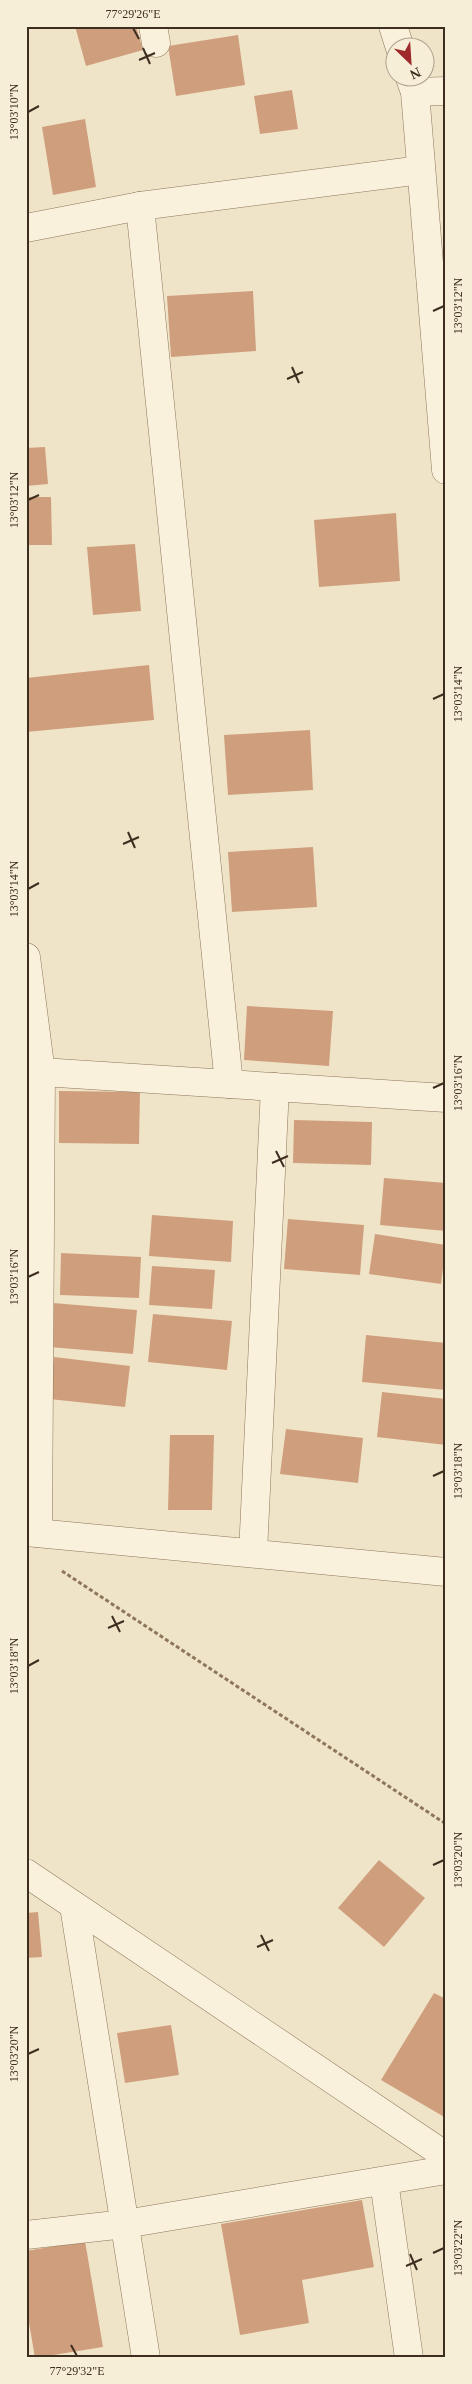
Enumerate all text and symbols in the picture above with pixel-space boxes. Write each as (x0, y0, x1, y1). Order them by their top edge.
text: 77°29'26"E (105, 7, 161, 21)
north arrow (384, 38, 434, 88)
text: N (408, 64, 423, 82)
text: 13°03'10"N (7, 83, 21, 140)
text: 13°03'12"N (451, 277, 465, 334)
text: 13°03'12"N (7, 471, 21, 528)
text: 13°03'14"N (451, 665, 465, 722)
text: 13°03'14"N (7, 860, 21, 917)
text: 13°03'16"N (451, 1054, 465, 1111)
text: 13°03'16"N (7, 1248, 21, 1305)
text: 13°03'18"N (451, 1442, 465, 1499)
text: 13°03'18"N (7, 1637, 21, 1694)
text: 13°03'20"N (451, 1831, 465, 1888)
text: 13°03'20"N (7, 2025, 21, 2082)
text: 13°03'22"N (451, 2219, 465, 2276)
text: 77°29'32"E (49, 2364, 105, 2378)

